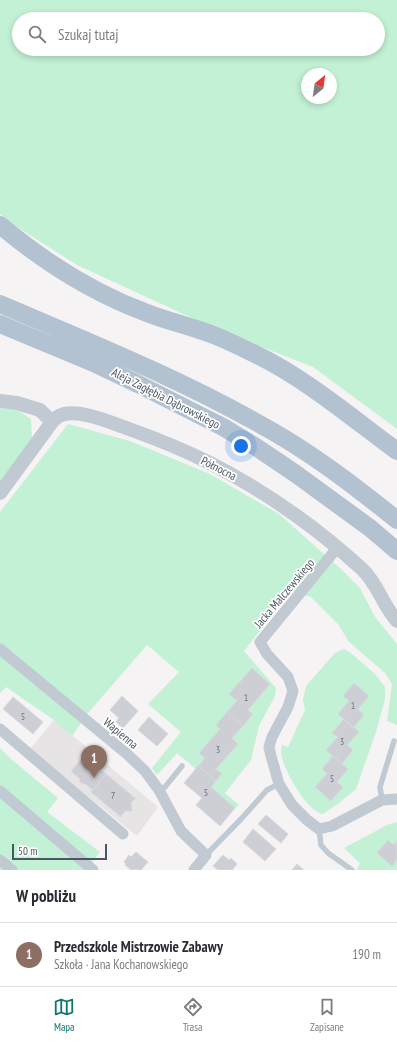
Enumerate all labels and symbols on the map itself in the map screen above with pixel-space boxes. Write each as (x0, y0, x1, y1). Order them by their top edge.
north arrow (301, 68, 337, 104)
street label: Aleja Zagłębia Dąbrowskiego (109, 364, 223, 432)
your location (231, 436, 251, 456)
street label: Północna (199, 453, 239, 483)
street label: Jacka Malczewskiego (250, 555, 317, 632)
house number: 1 (244, 691, 248, 704)
house number: 1 (351, 699, 355, 712)
house number: 5 (21, 710, 25, 723)
street label: Wapienna (101, 714, 142, 752)
house number: 3 (340, 735, 344, 748)
house number: 3 (216, 743, 220, 756)
pin: 1 (81, 745, 107, 778)
house number: 5 (330, 772, 334, 785)
house number: 5 (204, 786, 208, 799)
house number: 7 (111, 789, 115, 802)
scale bar (12, 842, 107, 861)

